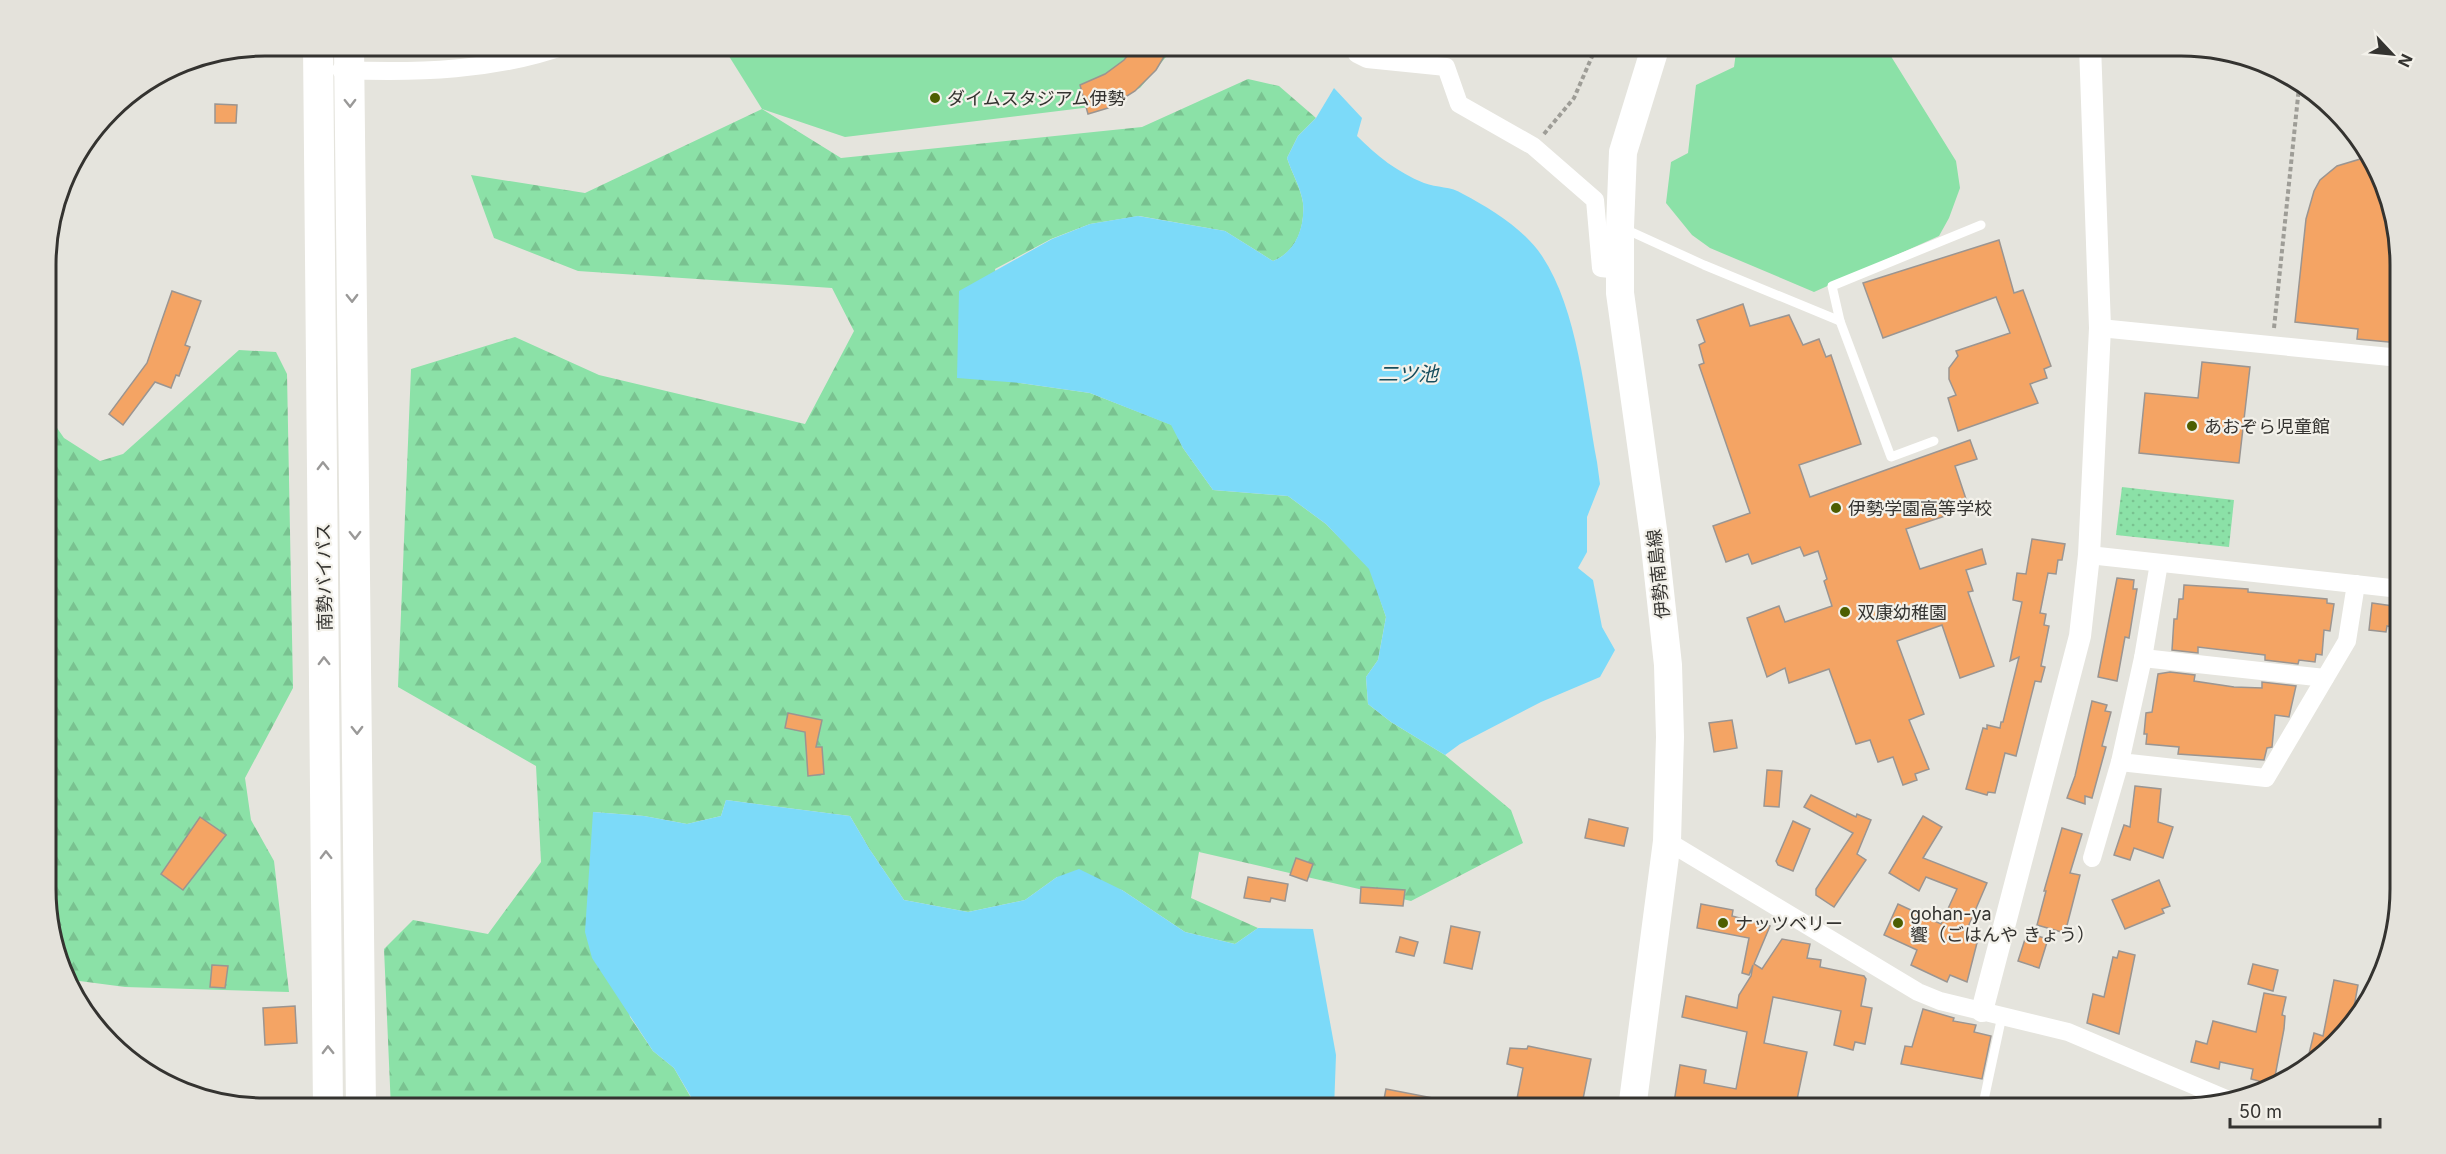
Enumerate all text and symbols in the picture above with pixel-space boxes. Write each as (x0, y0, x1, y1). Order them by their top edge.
north arrow (2362, 24, 2422, 84)
text: N (2394, 51, 2417, 70)
place label: ダイムスタジアム伊勢 (947, 88, 1125, 109)
marker: ダイムスタジアム伊勢 (928, 91, 942, 105)
one-way arrow (344, 99, 356, 108)
one-way arrow (346, 294, 358, 303)
water label: 二ツ池 (1378, 362, 1440, 386)
place label: あおぞら児童館 (2204, 416, 2330, 437)
marker: あおぞら児童館 (2185, 419, 2199, 433)
one-way arrow (317, 461, 329, 470)
place label: 伊勢学園高等学校 (1848, 498, 1992, 519)
marker: 伊勢学園高等学校 (1829, 501, 1843, 515)
street label: 南勢バイパス (313, 523, 335, 631)
street label: 伊勢南島線 (1643, 528, 1673, 620)
one-way arrow (348, 531, 361, 540)
place label: 双康幼稚園 (1857, 602, 1947, 623)
marker: 双康幼稚園 (1838, 605, 1852, 619)
one-way arrow (318, 656, 331, 665)
one-way arrow (351, 726, 363, 735)
one-way arrow (320, 851, 332, 860)
place label: gohan-ya 饗（ごはんや きょう） (1910, 903, 2095, 945)
place label: ナッツベリー (1735, 913, 1843, 934)
marker: ナッツベリー (1716, 916, 1730, 930)
marker: gohan-ya 饗（ごはんや きょう） (1891, 916, 1905, 930)
one-way arrow (322, 1046, 334, 1055)
scale bar (2230, 1091, 2380, 1129)
text: 50 m (2239, 1101, 2282, 1122)

